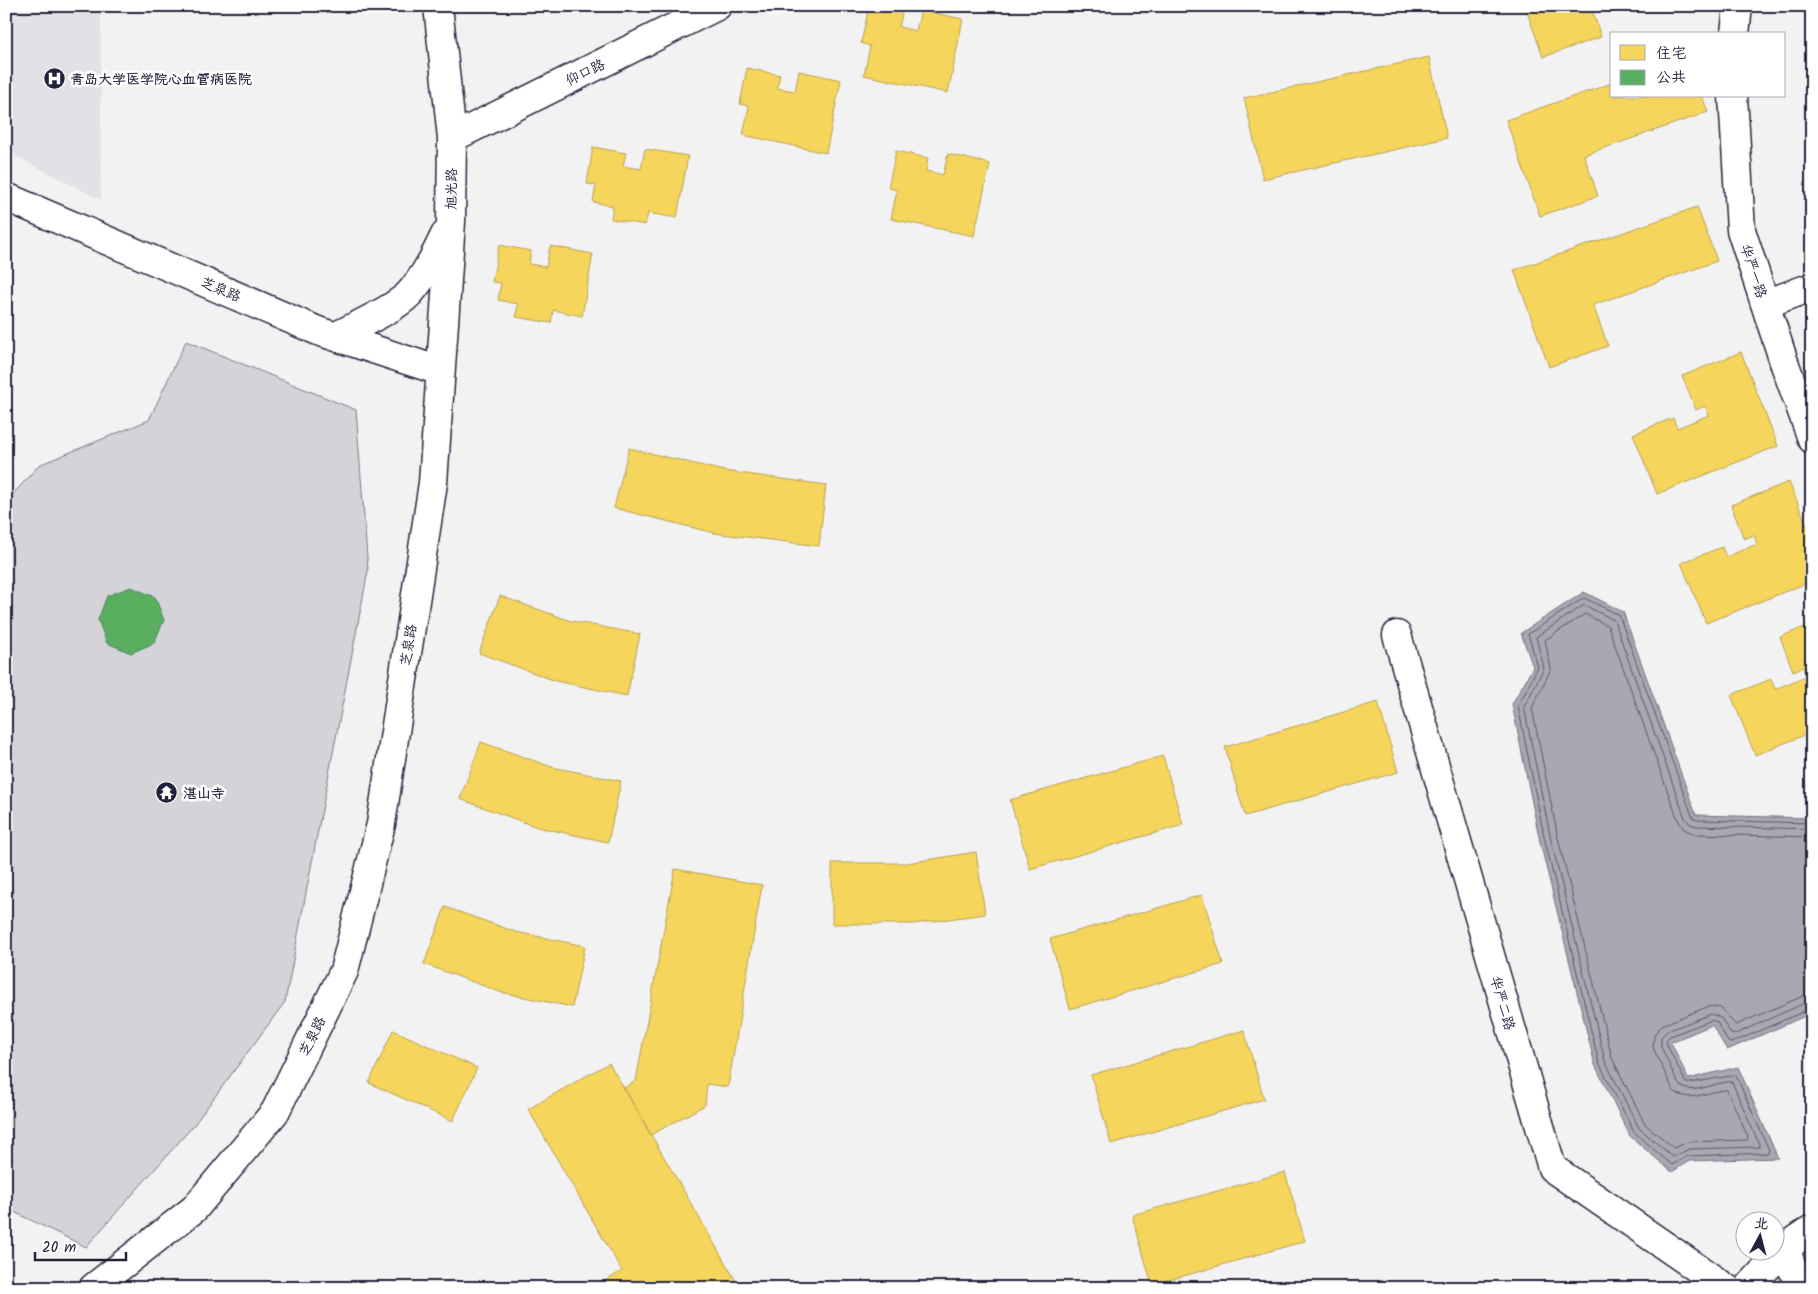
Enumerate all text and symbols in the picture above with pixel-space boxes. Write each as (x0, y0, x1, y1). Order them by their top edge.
legend (1610, 32, 1786, 98)
text: 住宅 (1656, 42, 1686, 66)
street label: 仰口路 (562, 54, 609, 92)
text: 公共 (1656, 66, 1686, 90)
hospital icon: 青岛大学医学院心血管病医院 (42, 67, 66, 91)
place label: 青岛大学医学院心血管病医院 (70, 69, 252, 91)
street label: 旭光路 (441, 168, 463, 210)
street label: 华严一路 (1734, 241, 1772, 301)
street label: 芝泉路 (197, 272, 244, 308)
street label: 芝泉路 (395, 623, 423, 668)
temple icon: 湛山寺 (155, 781, 179, 805)
place label: 湛山寺 (183, 783, 225, 805)
street label: 华严二路 (1484, 973, 1520, 1033)
street label: 芝泉路 (294, 1013, 332, 1060)
north arrow (1736, 1212, 1786, 1262)
text: 北 (1753, 1212, 1770, 1236)
scale bar (35, 1229, 126, 1261)
text: 20 m (42, 1236, 76, 1260)

